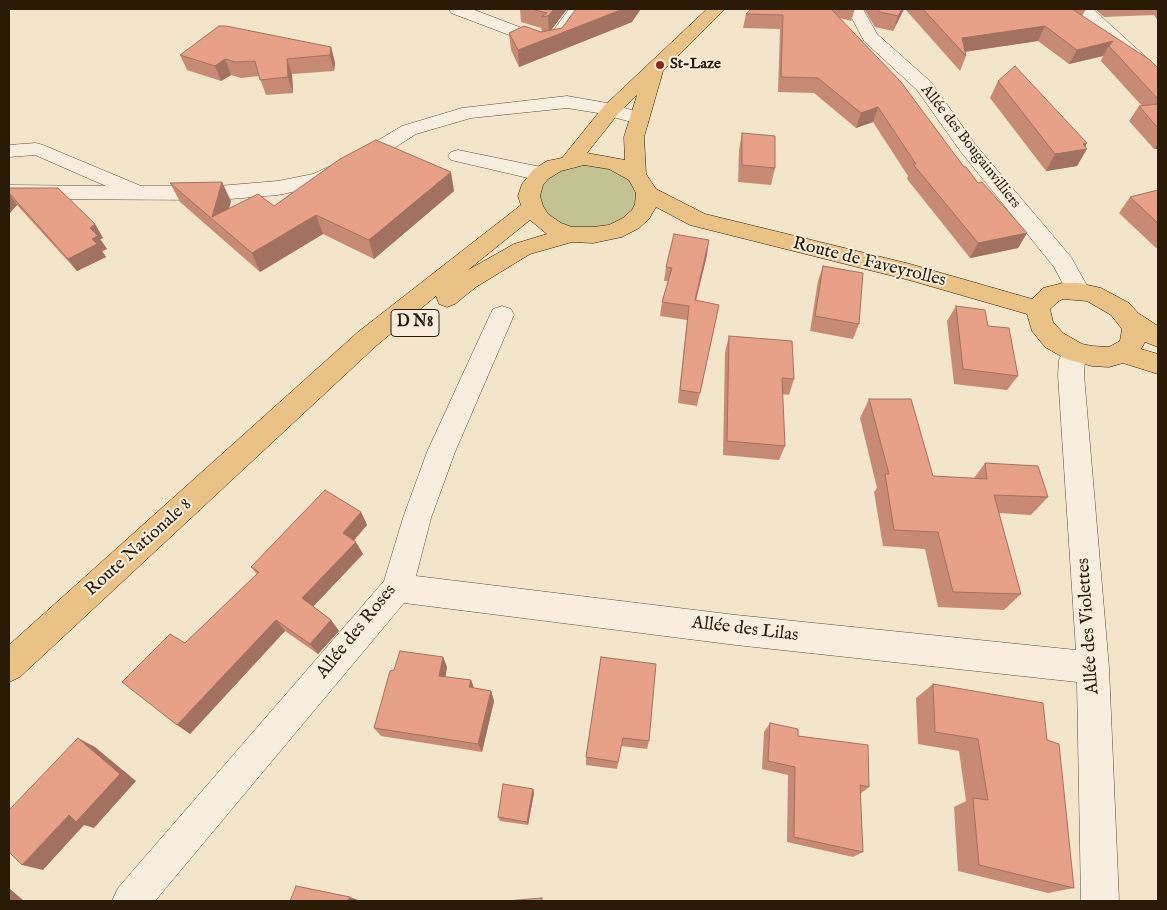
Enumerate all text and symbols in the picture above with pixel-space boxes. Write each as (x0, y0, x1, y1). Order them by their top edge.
place label: St-Laze (670, 56, 721, 74)
marker: St-Laze (654, 59, 666, 71)
street label: Allée des Bougainvilliers (916, 82, 1024, 212)
street label: Route de Faveyrolles (790, 234, 948, 292)
road number: D N8 (391, 309, 439, 336)
street label: Route Nationale 8 (81, 495, 197, 601)
street label: Allée des Violettes (1073, 557, 1105, 695)
street label: Allée des Roses (313, 581, 401, 683)
street label: Allée des Lilas (691, 613, 799, 647)

